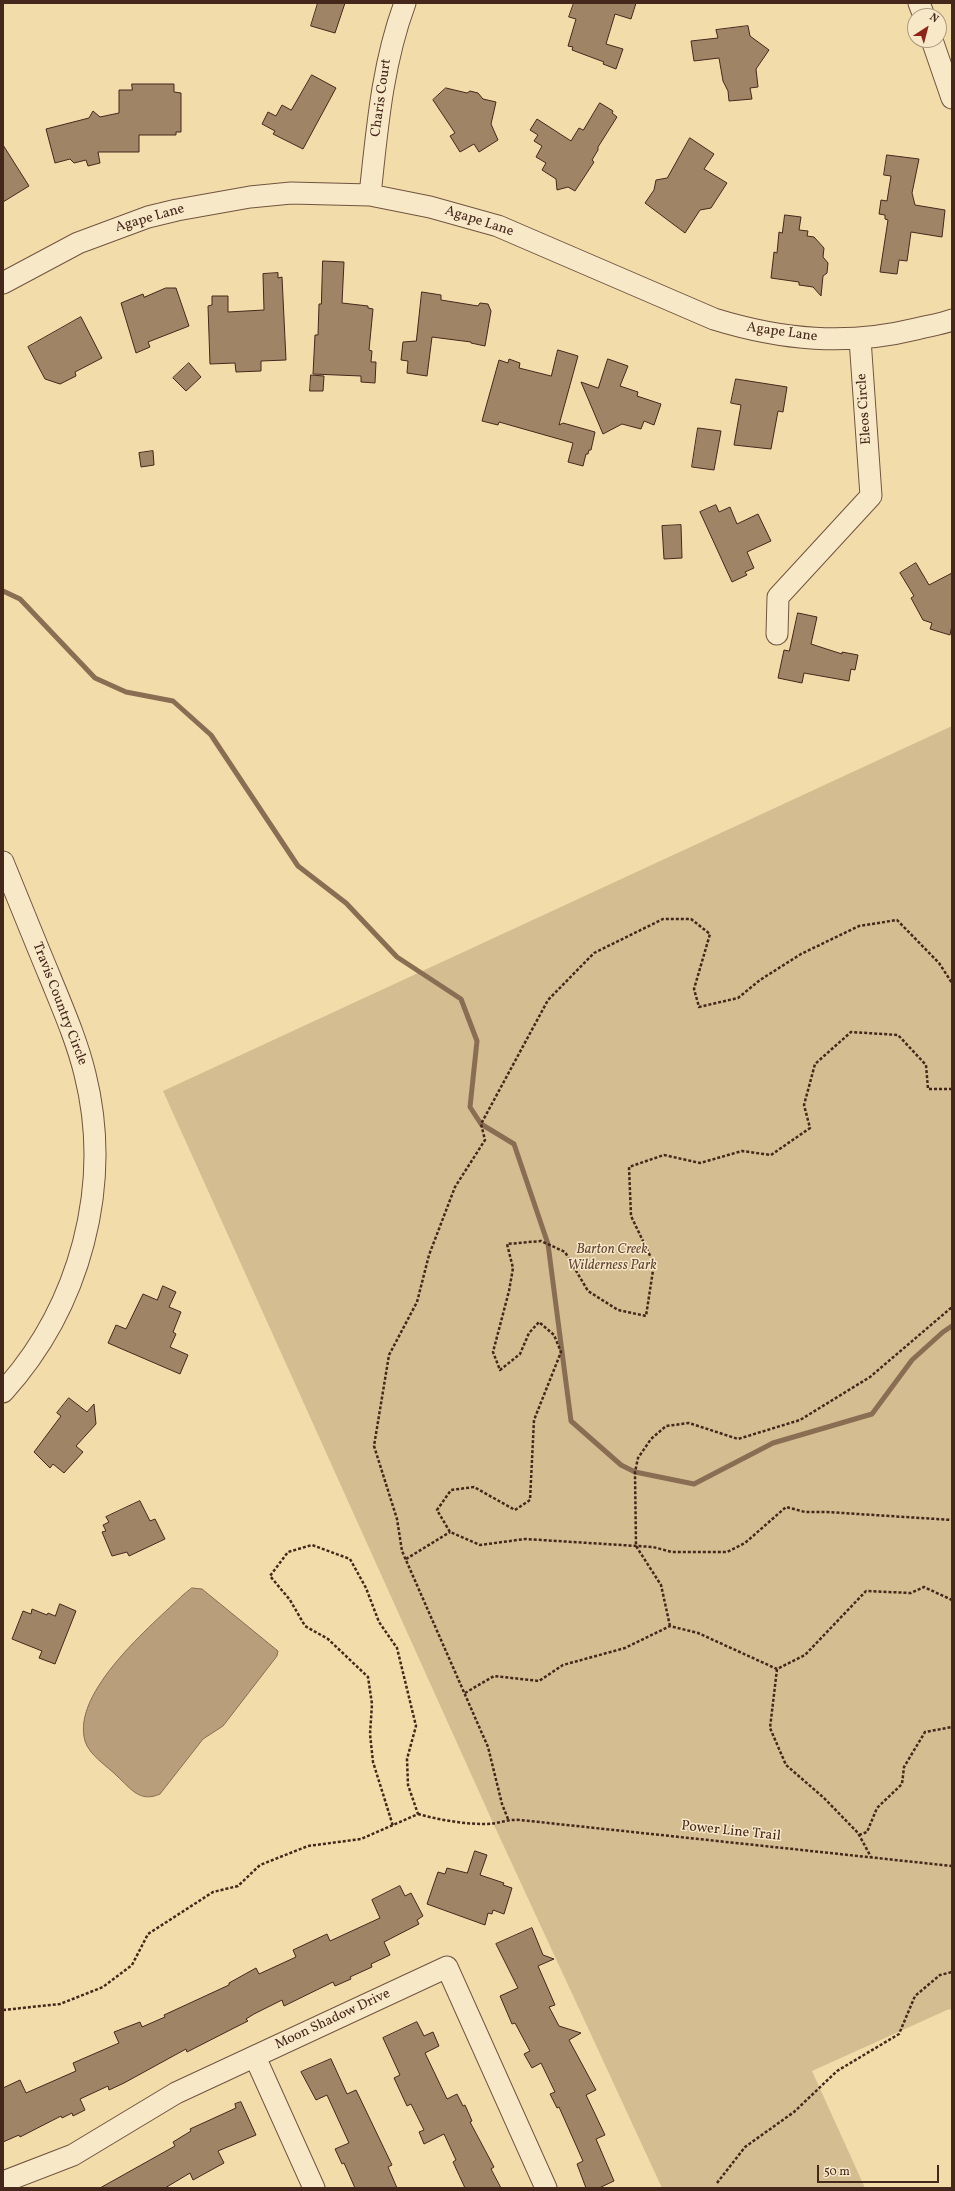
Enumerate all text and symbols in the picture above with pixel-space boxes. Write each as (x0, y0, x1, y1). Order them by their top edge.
north arrow (907, 8, 947, 48)
text: N (926, 10, 941, 27)
street label: Charis Court (368, 58, 396, 138)
street label: Agape Lane (113, 201, 187, 237)
street label: Agape Lane (443, 203, 515, 241)
street label: Agape Lane (746, 320, 818, 346)
street label: Eleos Circle (854, 373, 876, 445)
street label: Travis Country Circle (28, 940, 90, 1068)
park label: Barton Creek Wilderness Park (567, 1242, 657, 1274)
street label: Power Line Trail (680, 1818, 782, 1846)
street label: Moon Shadow Drive (273, 1986, 393, 2054)
scale bar (819, 2157, 941, 2183)
text: 50 m (824, 2164, 850, 2180)

